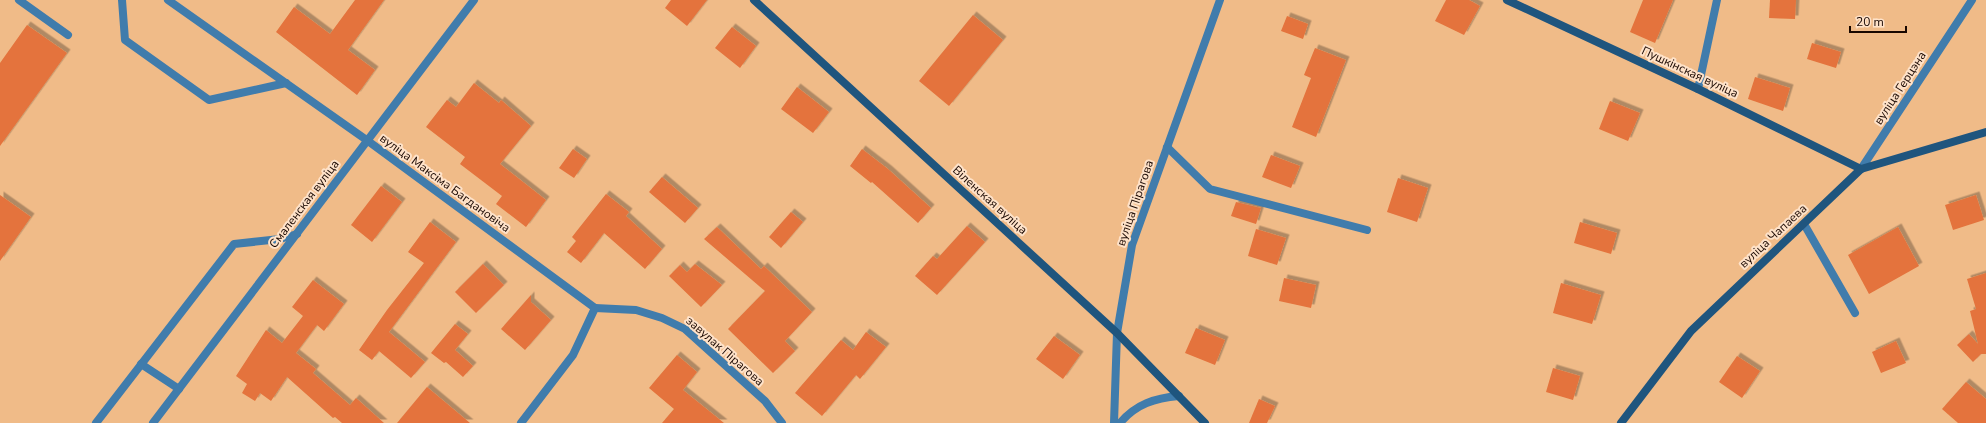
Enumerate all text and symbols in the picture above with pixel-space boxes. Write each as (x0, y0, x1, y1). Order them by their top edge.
scale bar (1850, 8, 1906, 34)
text: 20 m (1856, 14, 1884, 30)
street label: Пушкінская вуліца (1639, 43, 1741, 101)
street label: вуліца Герцэна (1870, 48, 1930, 128)
street label: вуліца Максіма Багдановіча (377, 130, 513, 236)
street label: Смаленская вуліца (265, 157, 343, 251)
street label: вуліца Пірагова (1113, 158, 1157, 248)
street label: Віленская вуліца (949, 162, 1031, 238)
street label: вуліца Чапаева (1736, 201, 1810, 271)
street label: завулак Пірагова (683, 313, 767, 389)

